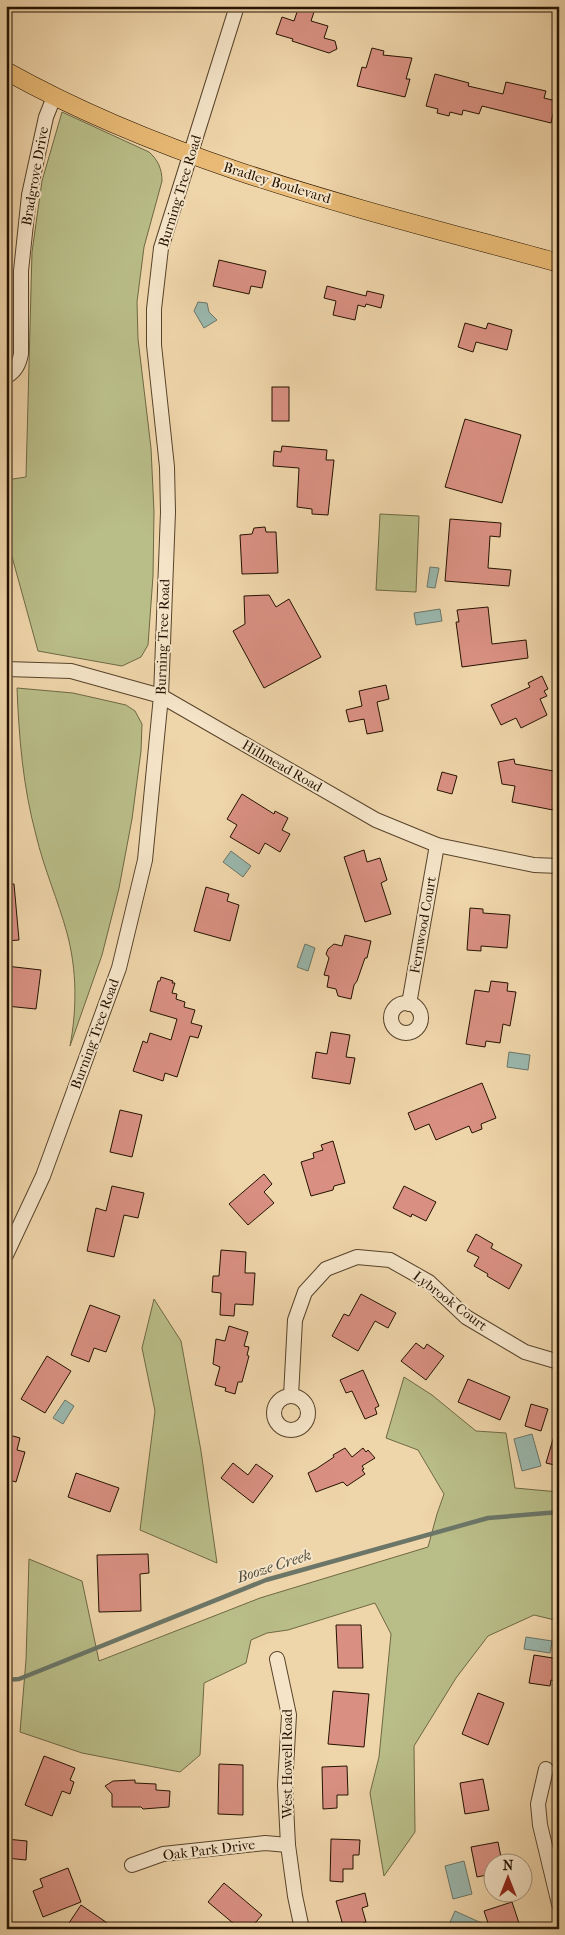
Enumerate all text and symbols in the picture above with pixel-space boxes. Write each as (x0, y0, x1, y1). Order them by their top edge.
street label: Bradgrove Drive (18, 125, 52, 227)
street label: Burning Tree Road (155, 133, 205, 249)
street label: Bradley Boulevard (221, 159, 333, 208)
street label: Burning Tree Road (152, 578, 174, 695)
street label: Hillmead Road (239, 736, 325, 796)
street label: Fernwood Court (406, 875, 440, 975)
street label: Burning Tree Road (67, 976, 123, 1092)
street label: Lybrook Court (410, 1268, 490, 1334)
water label: Booze Creek (234, 1545, 314, 1587)
street label: West Howell Road (279, 1709, 296, 1820)
street label: Oak Park Drive (162, 1836, 256, 1864)
north arrow (482, 1852, 532, 1902)
text: N (503, 1857, 514, 1874)

